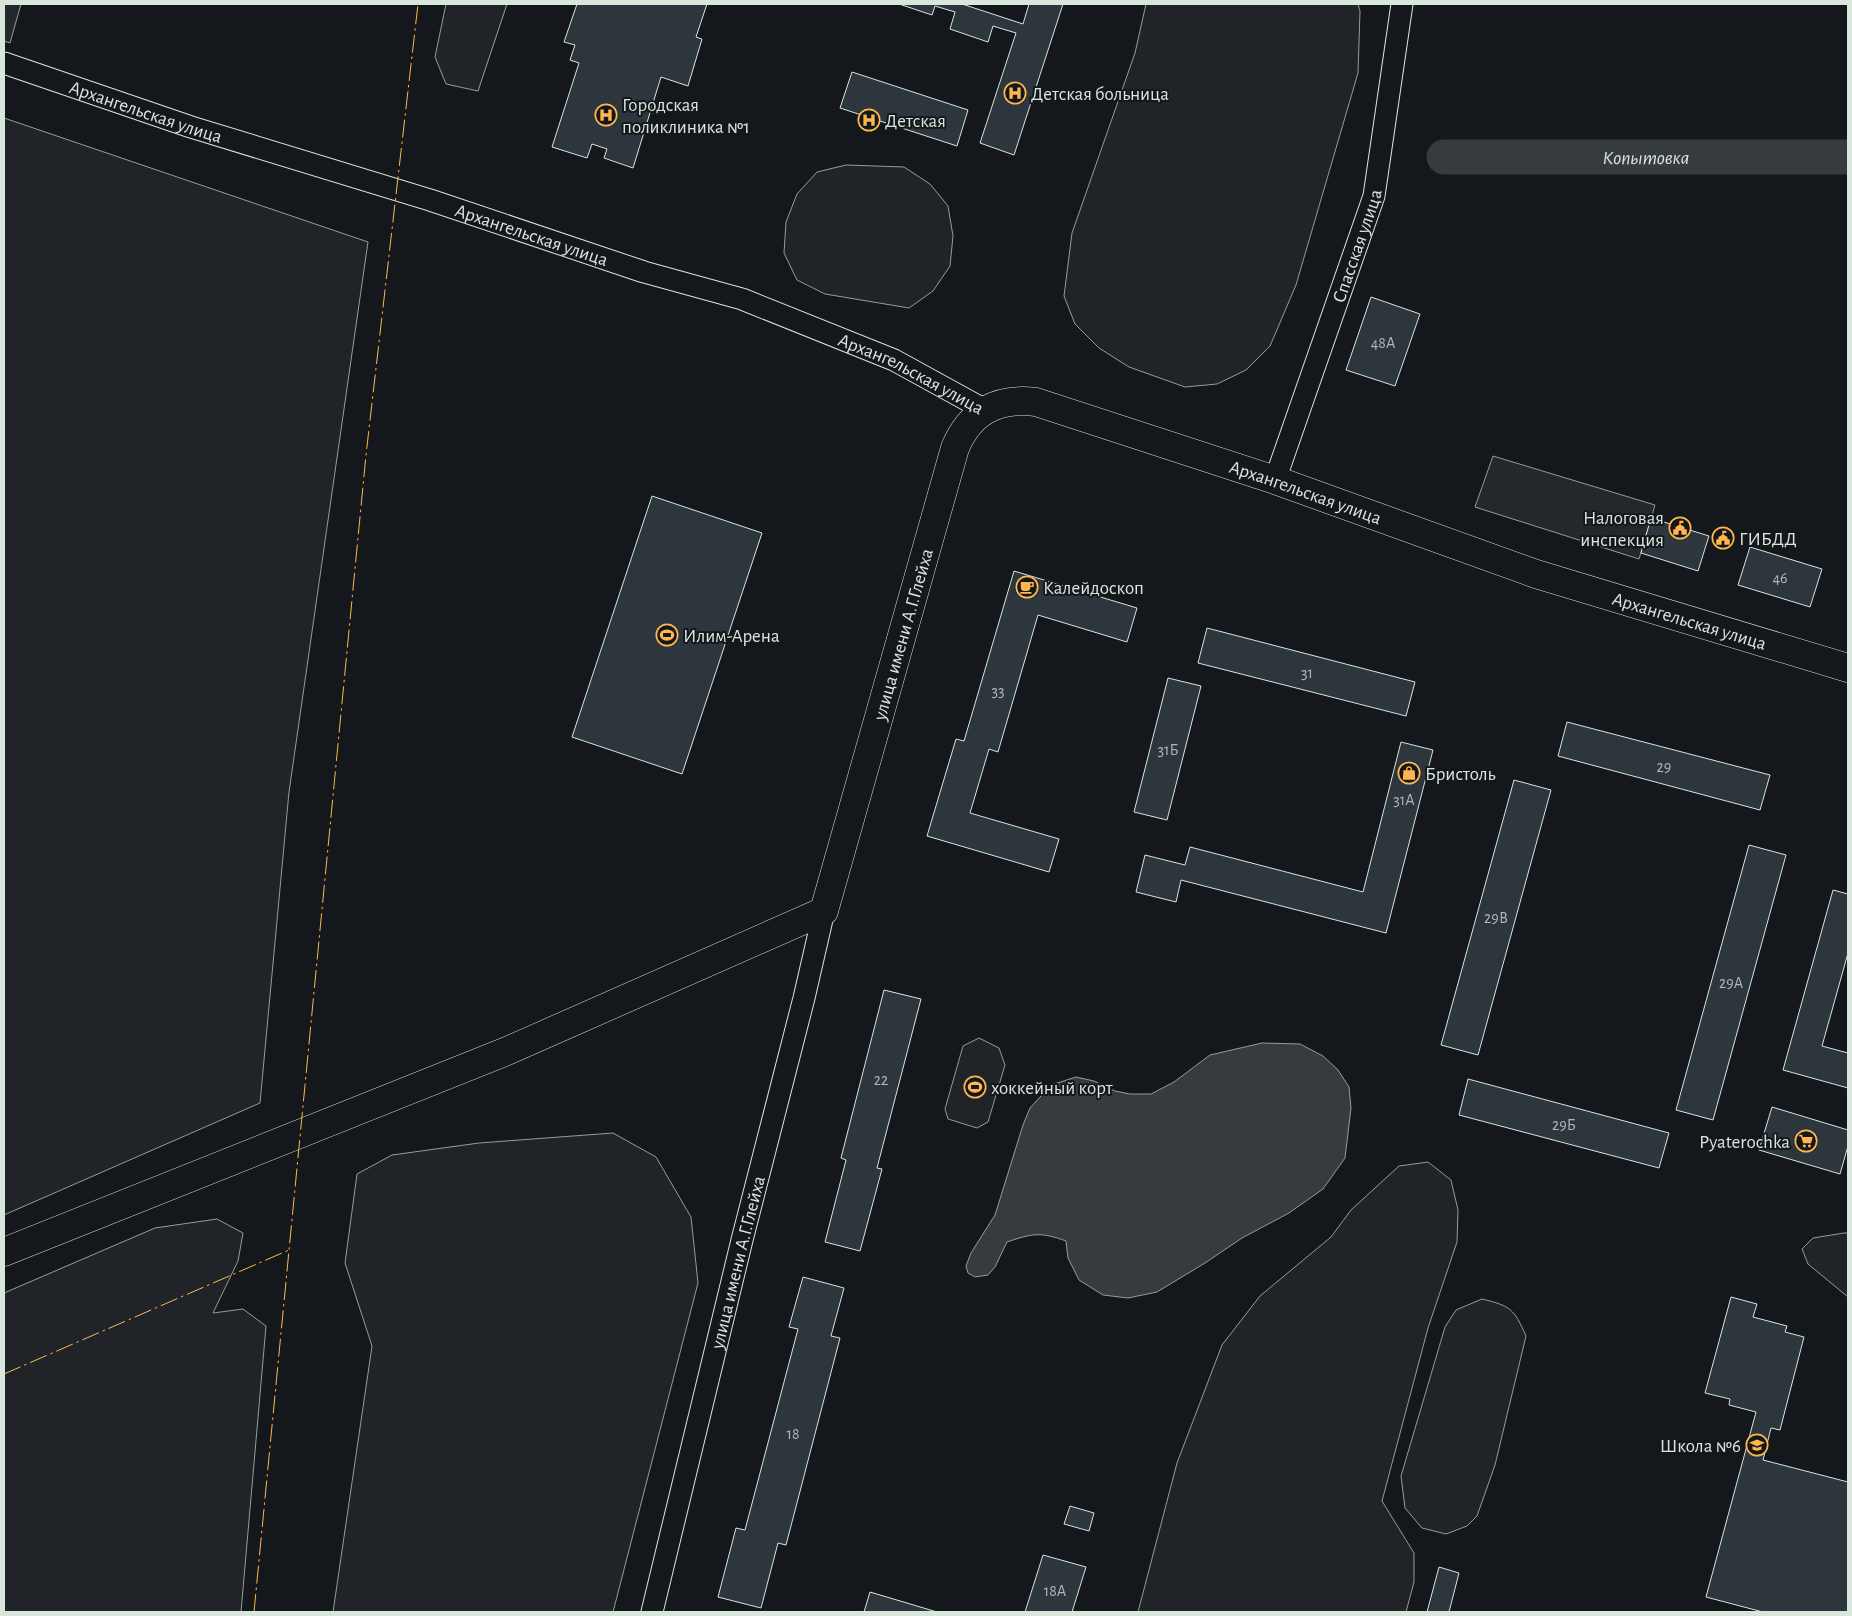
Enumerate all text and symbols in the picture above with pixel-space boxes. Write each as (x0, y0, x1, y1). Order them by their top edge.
street label: Архангельская улица (67, 78, 225, 147)
hospital icon: Детская больница (1003, 81, 1027, 105)
place label: Детская больница (1031, 85, 1169, 104)
place label: Городская поликлиника №1 (622, 96, 750, 137)
hospital icon: Городская поликлиника №1 (594, 103, 618, 127)
hospital icon: Детская (857, 108, 881, 132)
place label: Детская (885, 112, 946, 131)
water label: Копытовка (1603, 148, 1689, 168)
street label: Спасская улица (1330, 188, 1386, 305)
street label: Архангельская улица (453, 201, 611, 270)
street label: Архангельская улица (835, 331, 987, 419)
house number: 48А (1371, 335, 1396, 351)
street label: Архангельская улица (1227, 458, 1384, 529)
place label: Налоговая инспекция (1580, 509, 1664, 550)
public building icon: Налоговая инспекция (1668, 516, 1692, 540)
public building icon: ГИБДД (1711, 526, 1735, 550)
place label: ГИБДД (1739, 530, 1797, 549)
street label: улица имени А.Г.Глейха (870, 546, 937, 723)
house number: 46 (1772, 570, 1788, 586)
cafe icon: Калейдоскоп (1015, 575, 1039, 599)
place label: Калейдоскоп (1043, 579, 1144, 598)
street label: Архангельская улица (1610, 590, 1769, 654)
sports icon: Илим-Арена (655, 623, 679, 647)
place label: Илим-Арена (683, 627, 780, 646)
house number: 31 (1301, 665, 1313, 681)
house number: 33 (991, 683, 1005, 699)
house number: 31Б (1157, 742, 1179, 758)
house number: 29 (1657, 759, 1671, 775)
shop icon: Бристоль (1397, 761, 1421, 785)
place label: Бристоль (1425, 765, 1495, 784)
house number: 31А (1393, 792, 1415, 808)
house number: 29В (1484, 910, 1508, 926)
house number: 29А (1719, 975, 1744, 991)
house number: 22 (874, 1072, 888, 1088)
sports icon: хоккейный корт (963, 1075, 987, 1099)
place label: хоккейный корт (991, 1079, 1113, 1098)
house number: 29Б (1552, 1117, 1576, 1133)
supermarket icon: Pyaterochka (1794, 1129, 1818, 1153)
place label: Pyaterochka (1699, 1133, 1790, 1152)
street label: улица имени А.Г.Глейха (708, 1174, 769, 1352)
house number: 18 (786, 1426, 800, 1442)
school or university icon: Школа №6 (1745, 1433, 1769, 1457)
place label: Школа №6 (1660, 1437, 1741, 1456)
house number: 18А (1044, 1583, 1067, 1599)

